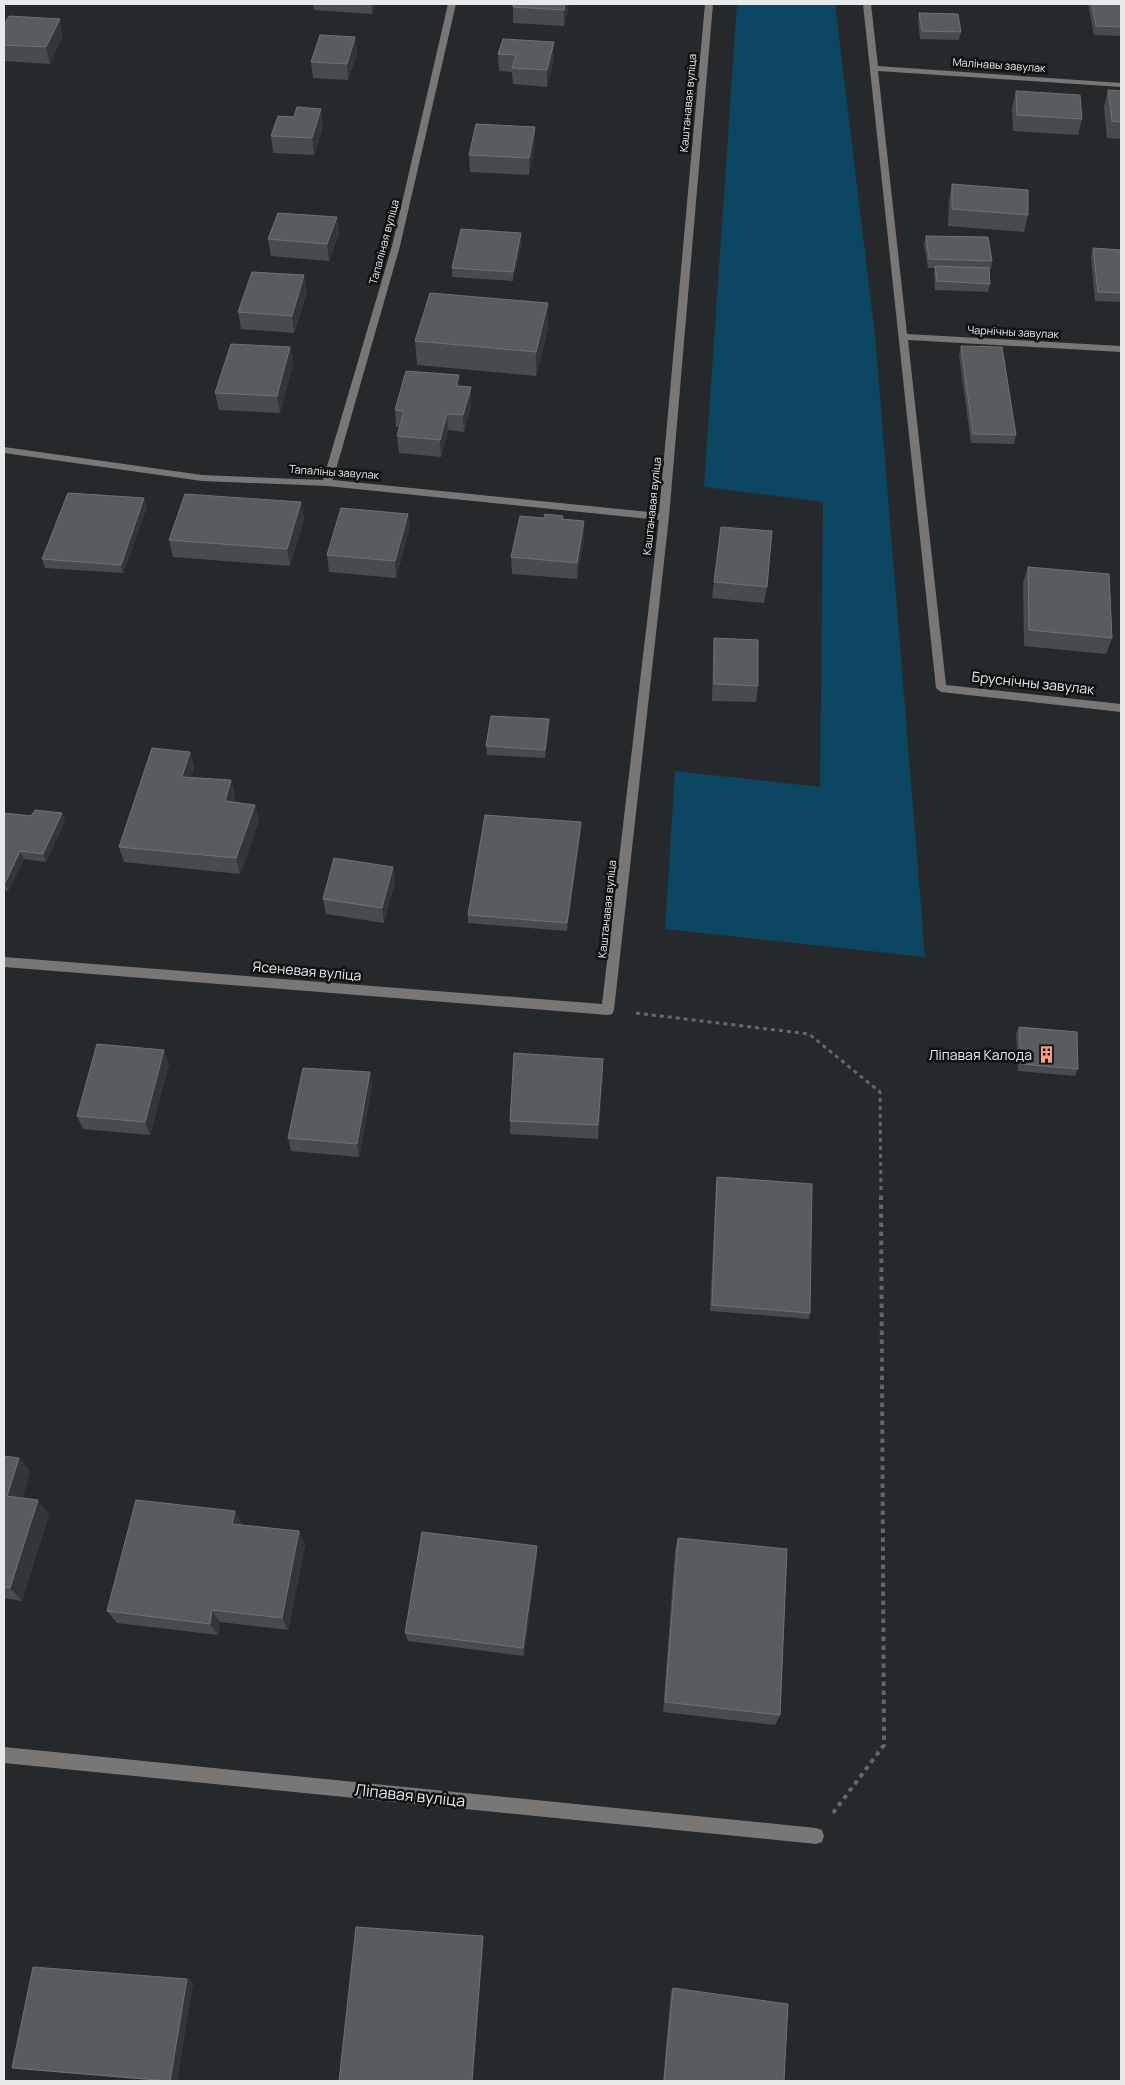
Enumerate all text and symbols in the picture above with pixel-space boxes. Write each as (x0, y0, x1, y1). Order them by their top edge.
street label: Каштанавая вуліца (676, 53, 699, 153)
street label: Малінавы завулак (952, 54, 1047, 75)
street label: Тапаліная вуліца (365, 198, 402, 286)
street label: Чарнічны завулак (967, 322, 1060, 341)
street label: Каштанавая вуліца (639, 456, 664, 556)
street label: Тапаліны завулак (288, 461, 380, 482)
street label: Бруснічны завулак (971, 667, 1096, 698)
street label: Каштанавая вуліца (594, 859, 619, 959)
street label: Ясеневая вуліца (252, 956, 362, 985)
place label: Ліпавая Калода (929, 1045, 1032, 1064)
building icon: Ліпавая Калода (1036, 1045, 1056, 1065)
street label: Ліпавая вуліца (354, 1778, 466, 1812)

